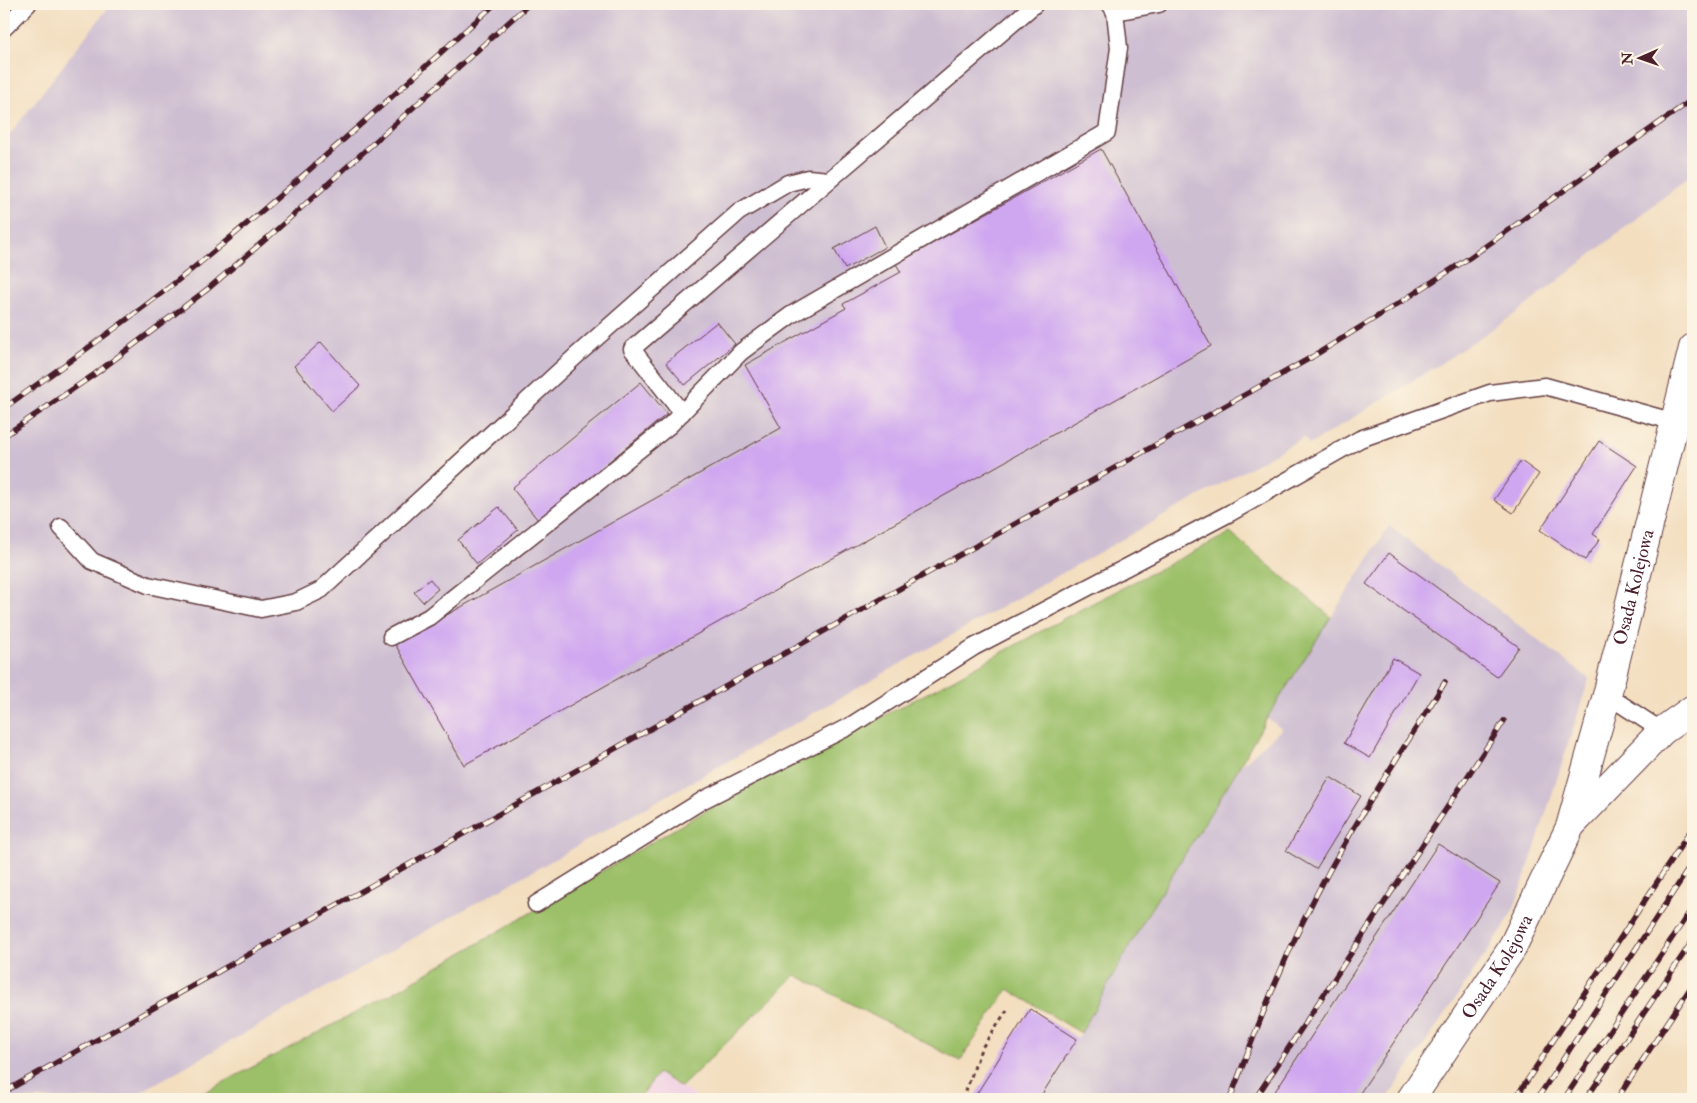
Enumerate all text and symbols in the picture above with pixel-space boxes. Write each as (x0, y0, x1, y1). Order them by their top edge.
north arrow (1614, 32, 1664, 82)
text: N (1619, 51, 1636, 66)
street label: Osada Kolejowa (1608, 527, 1660, 648)
street label: Osada Kolejowa (1456, 910, 1538, 1024)

